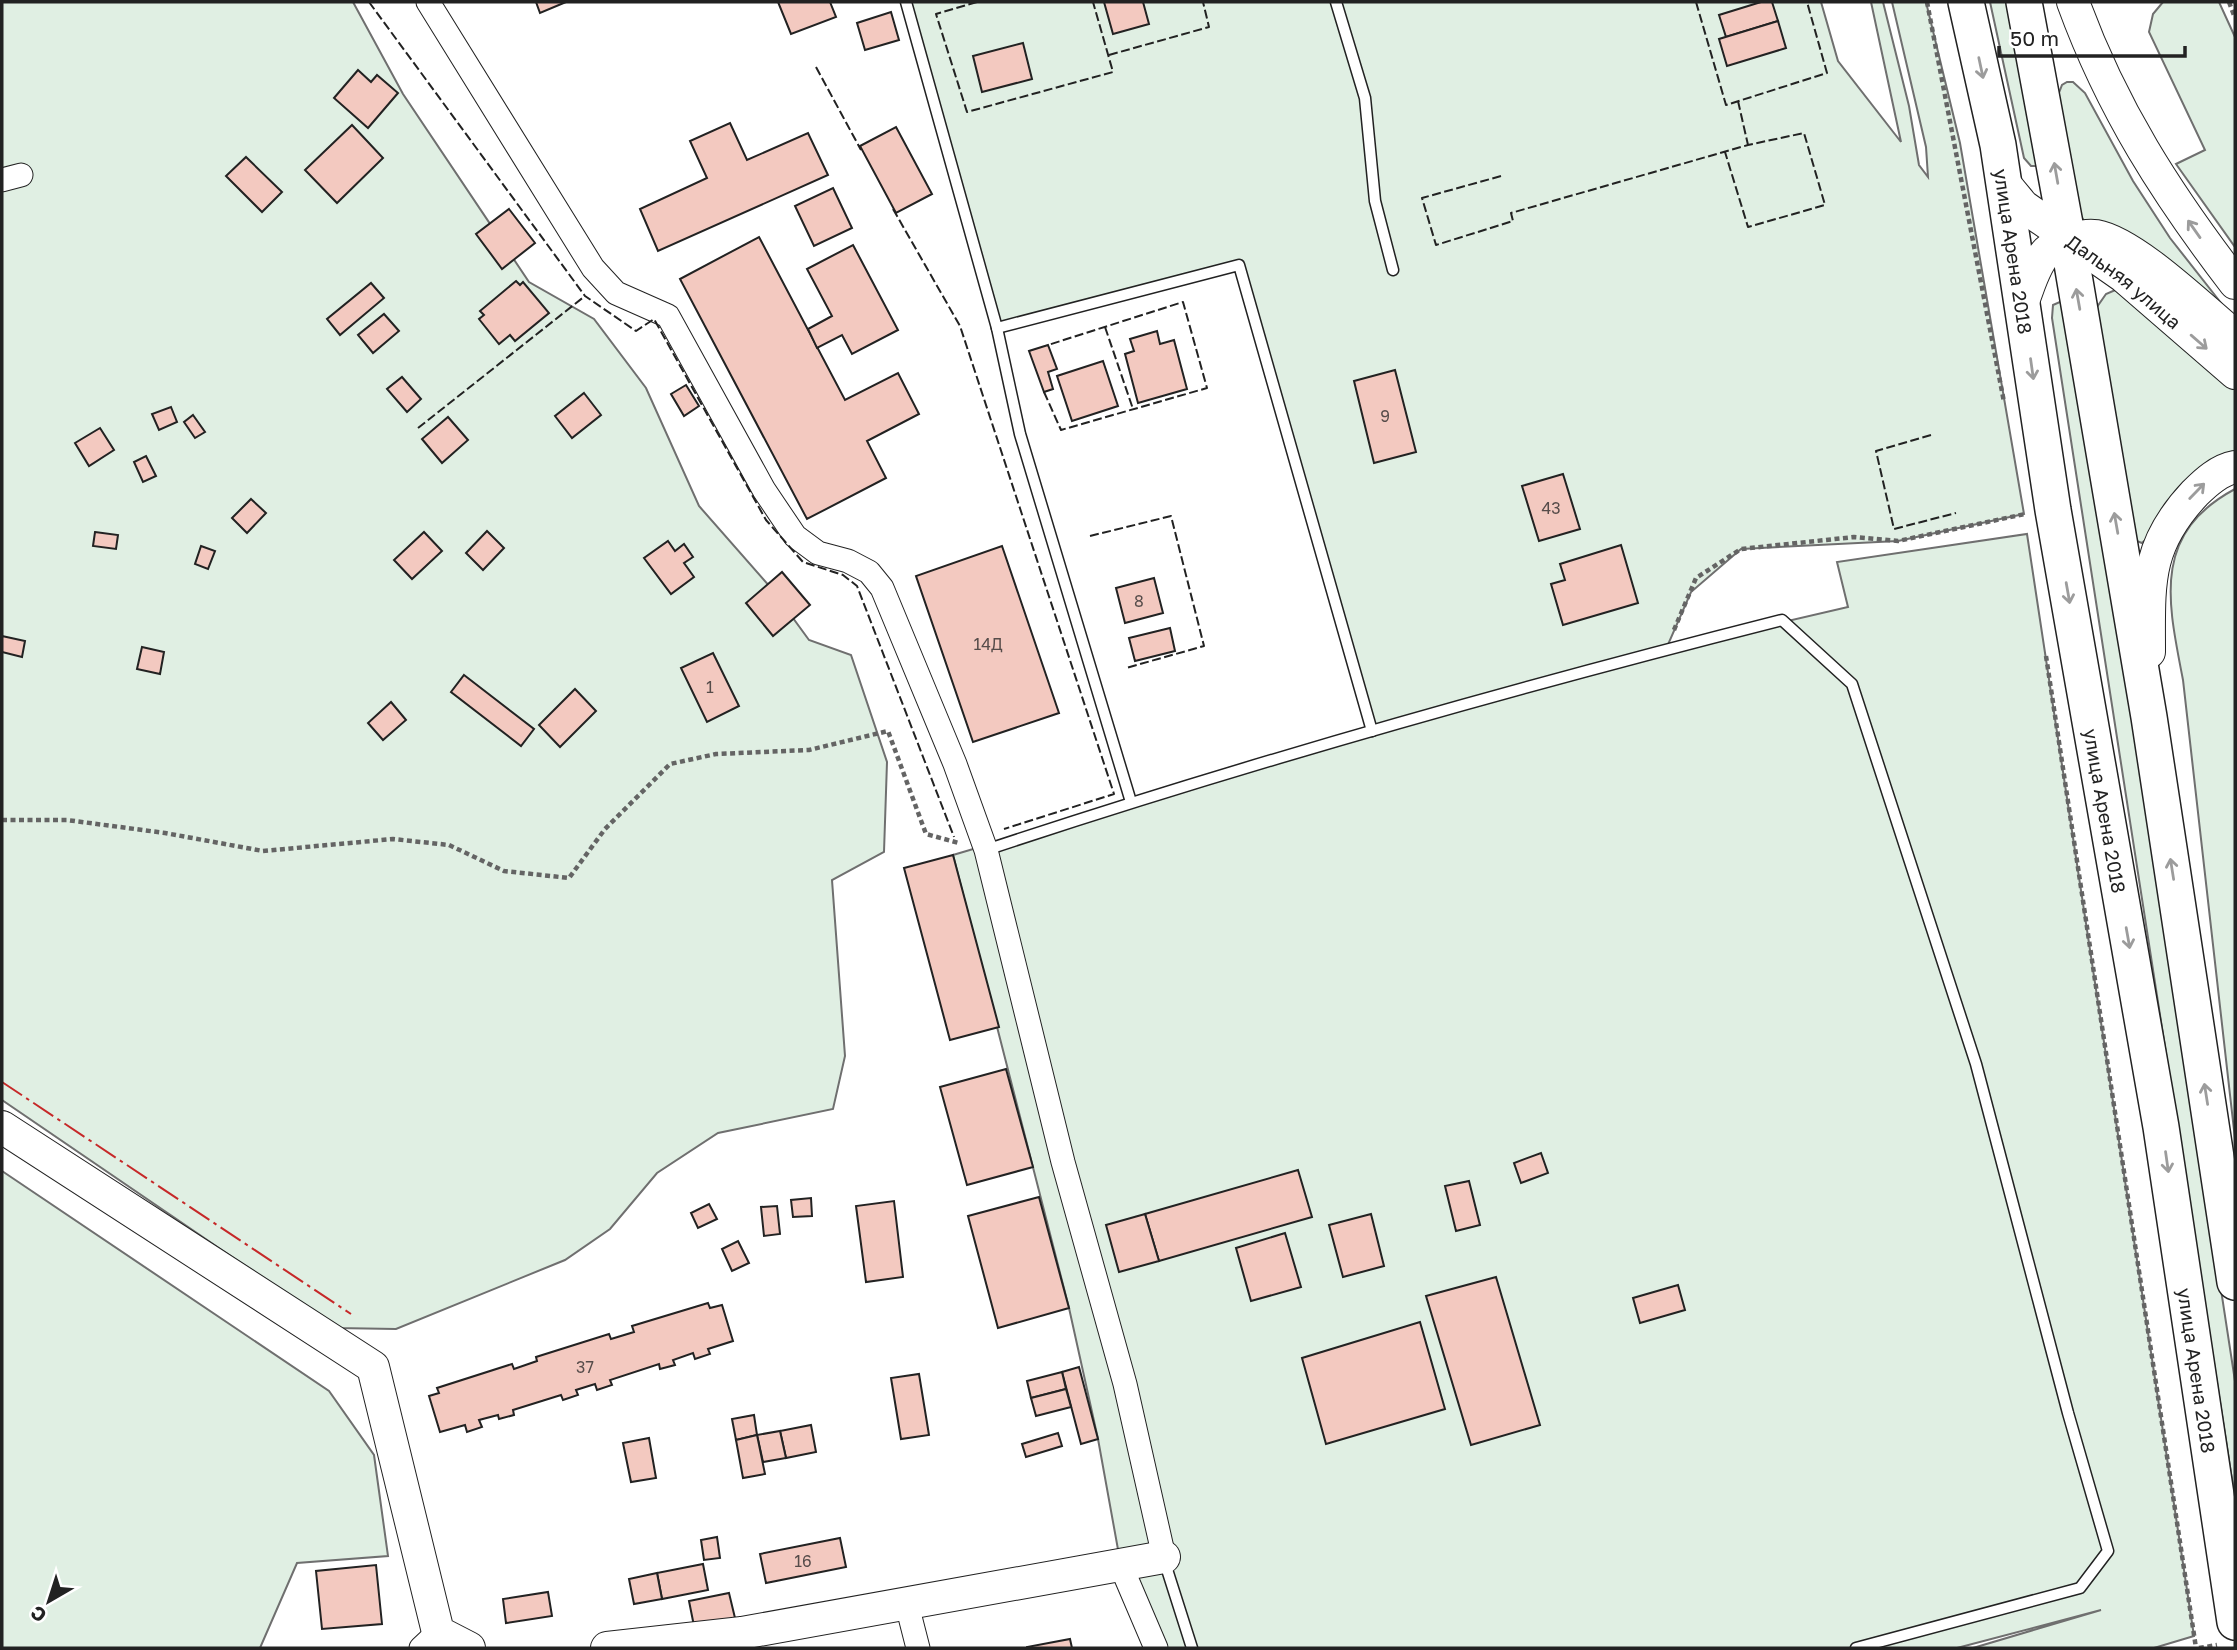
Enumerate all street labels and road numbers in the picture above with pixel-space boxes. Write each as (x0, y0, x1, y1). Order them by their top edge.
street label: улица Арена 2018 (1990, 167, 2038, 335)
street label: Дальняя улица (2063, 229, 2186, 333)
street label: улица Арена 2018 (2080, 727, 2131, 895)
street label: улица Арена 2018 (2174, 1286, 2221, 1454)

